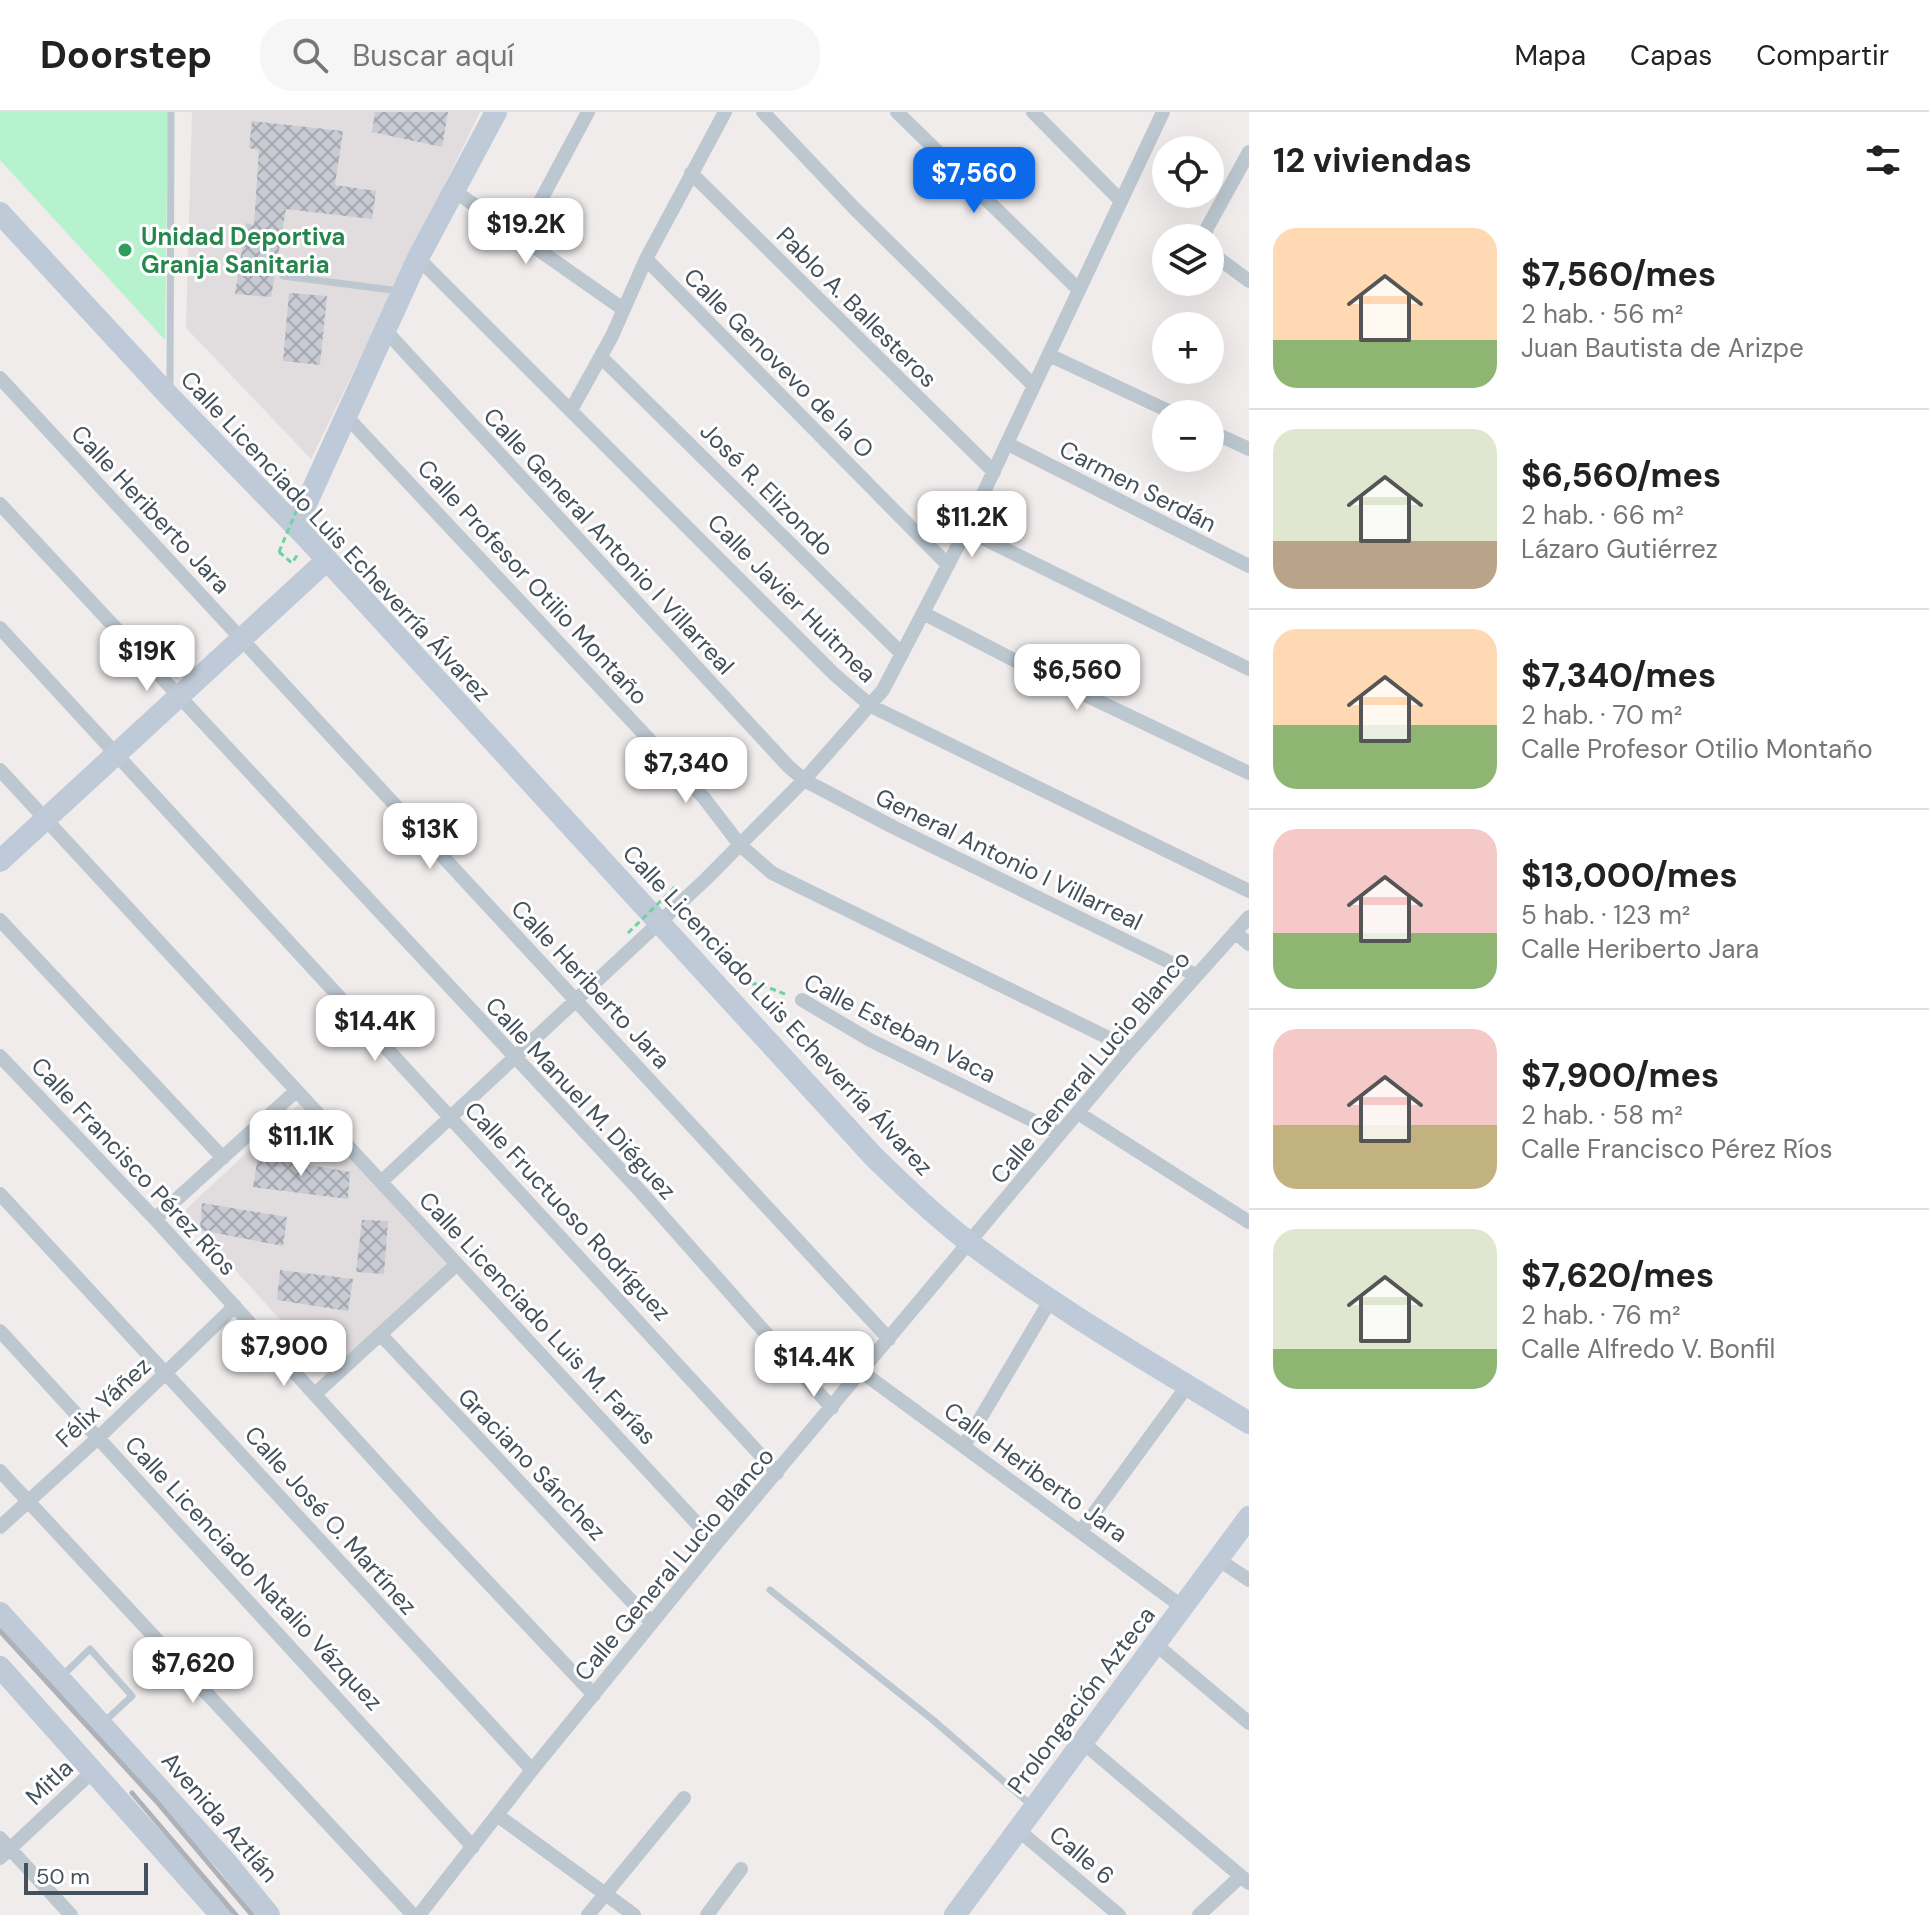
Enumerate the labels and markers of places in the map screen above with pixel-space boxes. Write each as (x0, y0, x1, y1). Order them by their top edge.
pin: $7,560 (909, 147, 1039, 215)
pin: $19.2K (461, 198, 591, 266)
place label: Unidad Deportiva Granja Sanitaria (141, 221, 345, 280)
marker: Unidad Deportiva Granja Sanitaria (116, 241, 134, 259)
pin: $11.2K (907, 491, 1037, 559)
pin: $19K (100, 625, 194, 693)
pin: $6,560 (1012, 644, 1142, 712)
pin: $7,340 (621, 737, 751, 805)
pin: $13K (383, 803, 477, 871)
pin: $14.4K (310, 995, 440, 1063)
pin: $11.1K (236, 1110, 366, 1178)
pin: $7,900 (219, 1320, 349, 1388)
pin: $14.4K (749, 1331, 879, 1399)
pin: $7,620 (128, 1637, 258, 1705)

